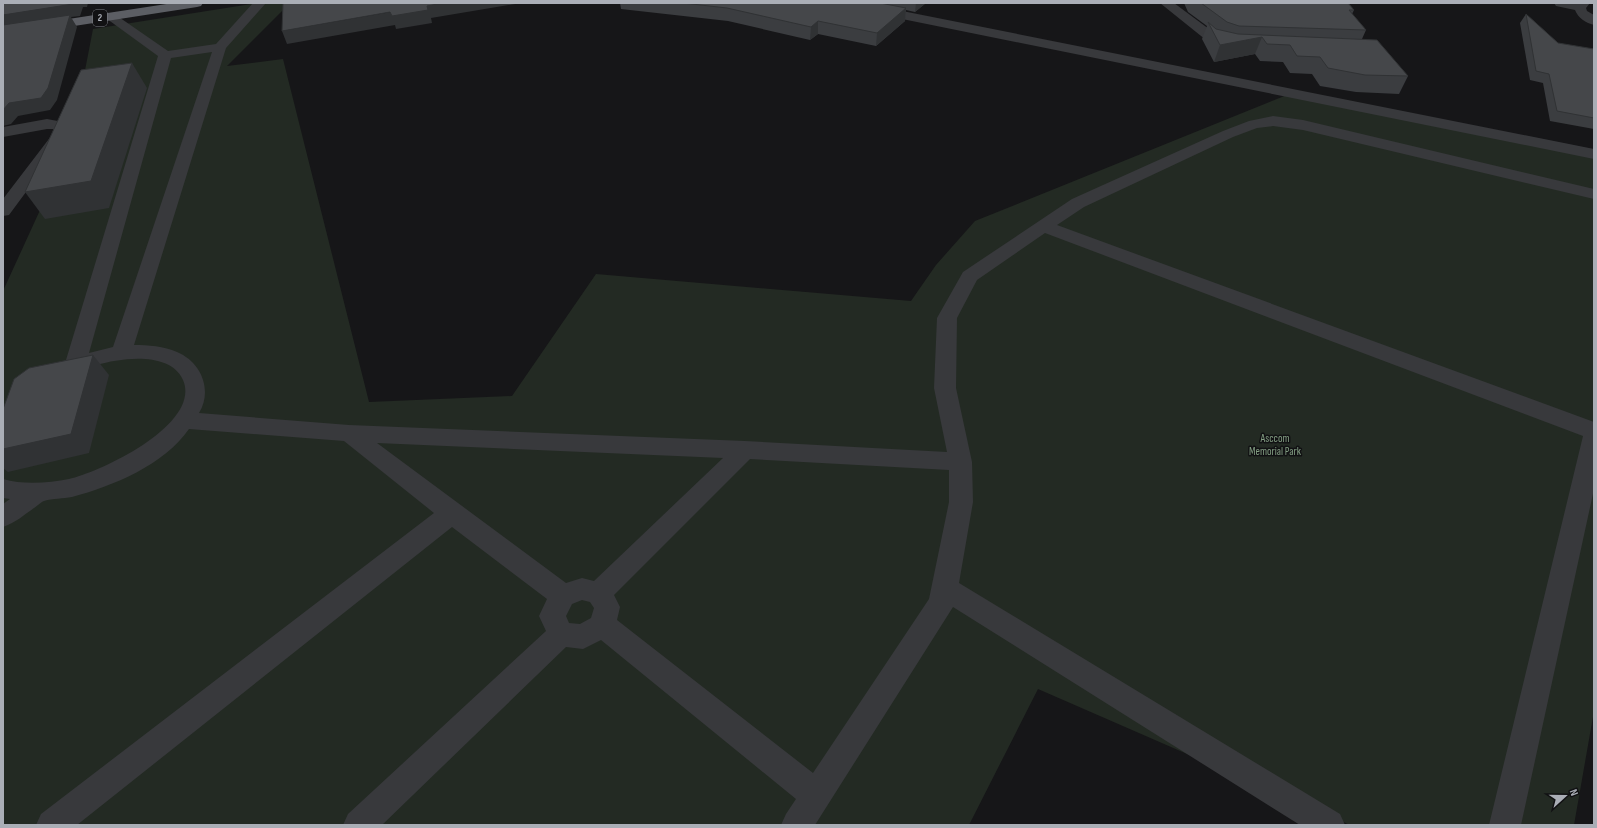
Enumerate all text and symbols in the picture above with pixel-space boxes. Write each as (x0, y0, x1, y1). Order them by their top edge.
road number: 2 (93, 10, 107, 26)
park label: Asccom Memorial Park (1249, 432, 1302, 458)
north arrow (1545, 776, 1585, 816)
text: N (1567, 788, 1581, 798)

